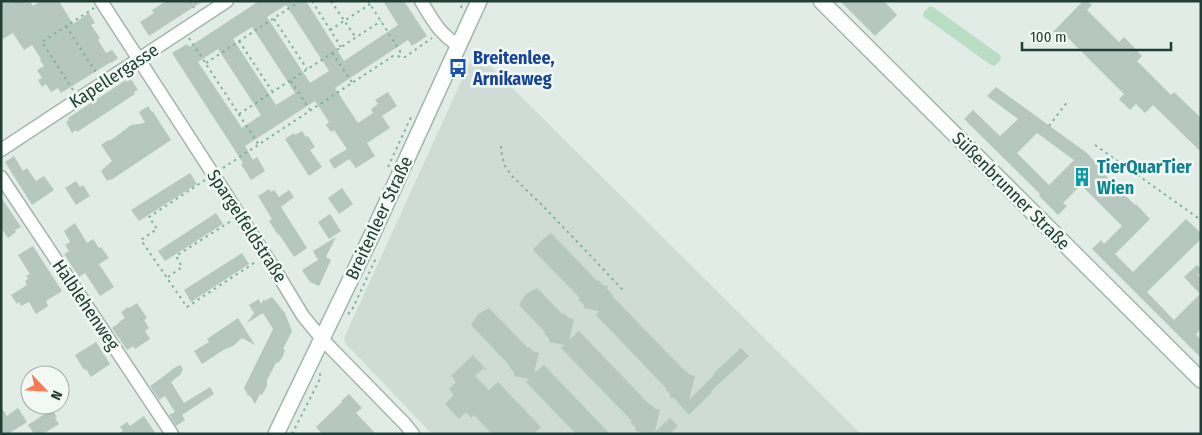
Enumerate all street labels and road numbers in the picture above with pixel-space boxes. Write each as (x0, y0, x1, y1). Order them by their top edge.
street label: Kapellergasse (65, 39, 163, 113)
street label: Süßenbrunner Straße (947, 127, 1075, 255)
street label: Breitenleer Straße (341, 153, 417, 283)
street label: Spargelfeldstraße (202, 165, 292, 287)
street label: Halblehenweg (48, 256, 125, 355)

